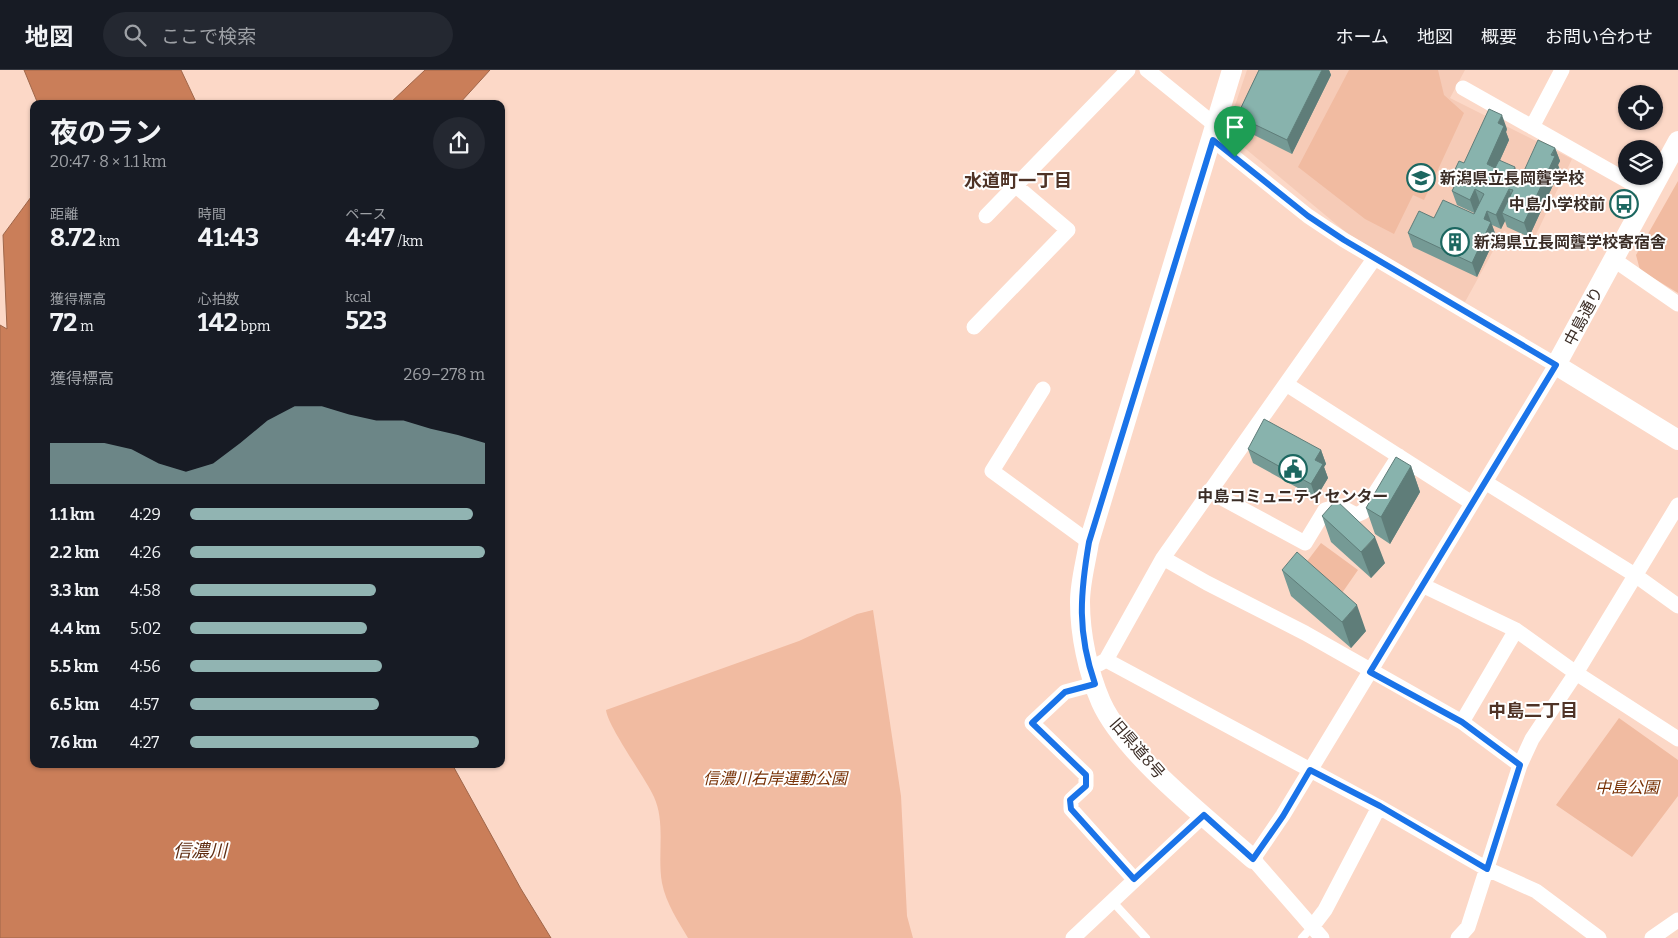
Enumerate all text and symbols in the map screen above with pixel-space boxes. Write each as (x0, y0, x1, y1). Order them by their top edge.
search box (103, 12, 453, 57)
icon: search (121, 21, 149, 49)
text: 地図 (25, 23, 73, 51)
text: ここで検索 (161, 25, 256, 48)
text: ホーム (1336, 26, 1389, 48)
text: 地図 (1417, 26, 1453, 48)
text: 概要 (1481, 26, 1517, 48)
text: お問い合わせ (1545, 26, 1653, 48)
map controls (1618, 85, 1663, 185)
button: locate (1618, 85, 1663, 130)
pin (1214, 106, 1256, 157)
icon: arrive (1221, 113, 1249, 141)
text: 夜のラン (50, 116, 162, 149)
button: share (433, 117, 485, 169)
button: layers (1618, 140, 1663, 185)
text: 20:47 · 8 × 1.1 km (50, 152, 167, 171)
school or university icon: 新潟県立長岡聾学校 (1406, 163, 1436, 193)
place label: 新潟県立長岡聾学校 (1440, 169, 1584, 188)
district label: 水道町一丁目 (964, 170, 1072, 192)
bus stop icon: 中島小学校前 (1609, 189, 1639, 219)
place label: 中島小学校前 (1509, 195, 1605, 214)
text: 距離 (50, 206, 78, 223)
text: 時間 (198, 206, 226, 223)
text: ペース (345, 206, 387, 223)
text: 8.72 (50, 223, 96, 253)
text: 41:43 (198, 223, 259, 253)
text: 4:47 (345, 223, 395, 253)
building icon: 新潟県立長岡聾学校寄宿舎 (1440, 227, 1470, 257)
text: km (96, 233, 120, 250)
text: /km (395, 233, 423, 250)
place label: 新潟県立長岡聾学校寄宿舎 (1474, 233, 1666, 252)
street label: 中島通り (1560, 284, 1607, 349)
text: kcal (345, 289, 371, 306)
text: 獲得標高 (50, 291, 106, 308)
text: 心拍数 (198, 291, 240, 308)
text: 523 (345, 306, 387, 336)
text: 72 (50, 308, 77, 338)
text: 142 (198, 308, 238, 338)
text: m (77, 318, 94, 335)
text: bpm (238, 318, 270, 335)
text: 269–278 m (404, 365, 485, 384)
text: 獲得標高 (50, 369, 114, 388)
public building icon: 中島コミュニティセンター (1278, 454, 1308, 484)
place label: 中島コミュニティセンター (1197, 487, 1389, 506)
text: 1.1 km (50, 505, 95, 524)
text: 4:29 (130, 505, 161, 524)
text: 2.2 km (50, 543, 99, 562)
text: 4:26 (130, 543, 161, 562)
text: 3.3 km (50, 581, 99, 600)
text: 4:58 (130, 581, 161, 600)
text: 4.4 km (50, 619, 100, 638)
text: 5:02 (130, 619, 161, 638)
text: 5.5 km (50, 657, 98, 676)
text: 4:56 (130, 657, 161, 676)
text: 6.5 km (50, 695, 99, 714)
text: 4:57 (130, 695, 159, 714)
district label: 中島二丁目 (1488, 700, 1578, 722)
street label: 旧県道8号 (1106, 714, 1169, 782)
text: 7.6 km (50, 733, 97, 752)
text: 4:27 (130, 733, 159, 752)
park label: 信濃川右岸運動公園 (703, 769, 849, 788)
park label: 中島公園 (1595, 778, 1661, 797)
water label: 信濃川 (173, 840, 229, 862)

